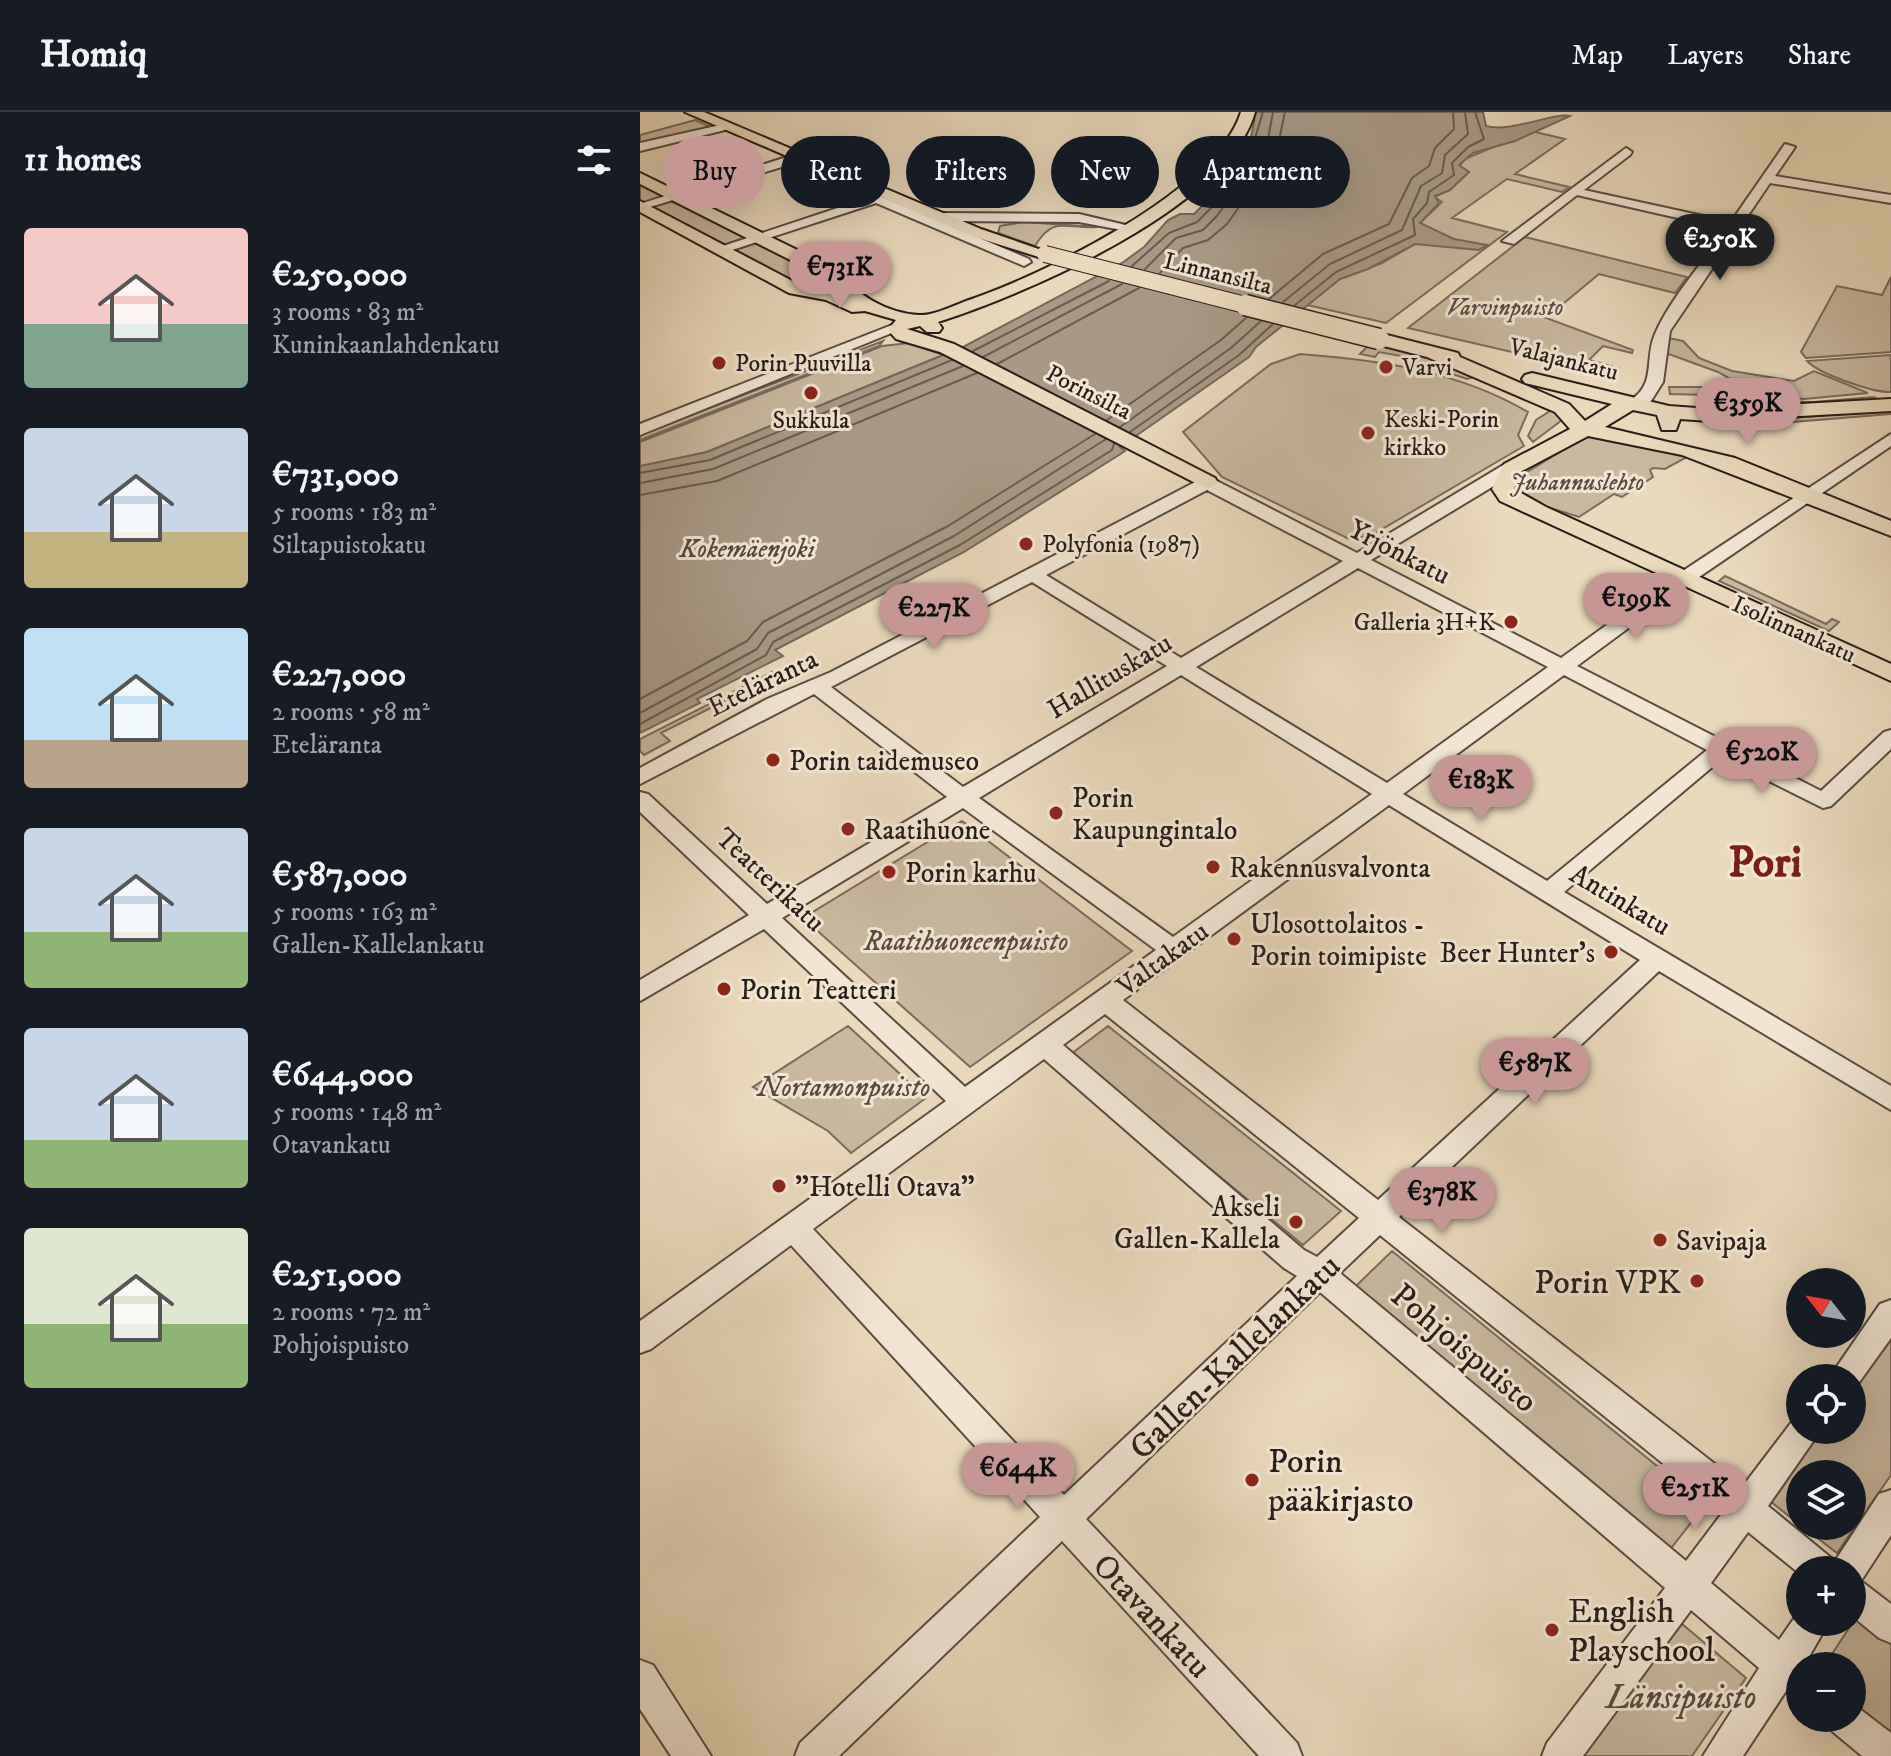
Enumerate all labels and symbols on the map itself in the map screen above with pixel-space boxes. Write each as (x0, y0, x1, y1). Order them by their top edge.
pin: €250K (1664, 214, 1776, 282)
pin: €731K (784, 242, 896, 310)
street label: Linnansilta (1161, 246, 1276, 302)
park label: Varvinpuisto (1447, 293, 1563, 323)
street label: Valajankatu (1505, 332, 1621, 388)
place label: Porin Puuvilla (735, 349, 872, 379)
place label: Varvi (1401, 353, 1452, 383)
marker: Porin Puuvilla (710, 354, 728, 372)
marker: Varvi (1377, 358, 1395, 376)
street label: Porinsilta (1041, 359, 1137, 427)
pin: €359K (1692, 378, 1804, 446)
marker: Sukkula (802, 384, 820, 402)
place label: Keski-Porin kirkko (1384, 405, 1500, 463)
place label: Sukkula (773, 406, 850, 436)
marker: Keski-Porin kirkko (1359, 424, 1377, 442)
park label: Juhannuslehto (1510, 468, 1644, 498)
street label: Yrjönkatu (1343, 512, 1456, 593)
place label: Polyfonia (1987) (1042, 530, 1200, 560)
water label: Kokemäenjoki (678, 533, 817, 566)
marker: Polyfonia (1987) (1017, 535, 1035, 553)
pin: €199K (1580, 573, 1692, 641)
pin: €227K (878, 583, 990, 651)
street label: Isolinnankatu (1727, 589, 1860, 670)
place label: Galleria 3H+K (1354, 608, 1495, 638)
marker: Galleria 3H+K (1502, 613, 1520, 631)
street label: Hallituskatu (1041, 625, 1179, 727)
street label: Eteläranta (702, 642, 824, 725)
pin: €520K (1706, 727, 1818, 795)
place label: Porin taidemuseo (789, 744, 979, 779)
marker: Porin taidemuseo (764, 751, 782, 769)
pin: €183K (1425, 755, 1537, 823)
place label: Porin Kaupungintalo (1072, 781, 1237, 848)
marker: Porin Kaupungintalo (1047, 804, 1065, 822)
place label: Raatihuone (864, 813, 990, 848)
street label: Teatterikatu (708, 820, 832, 940)
marker: Raatihuone (839, 820, 857, 838)
district label: Pori (1728, 836, 1802, 891)
place label: Rakennusvalvonta (1229, 851, 1430, 886)
place label: Porin karhu (905, 856, 1037, 891)
street label: Antinkatu (1563, 857, 1677, 944)
marker: Rakennusvalvonta (1204, 858, 1222, 876)
marker: Porin karhu (880, 863, 898, 881)
place label: Ulosottolaitos - Porin toimipiste (1250, 907, 1427, 974)
street label: Valtakatu (1109, 914, 1216, 1005)
park label: Raatihuoneenpuisto (863, 924, 1068, 959)
marker: Ulosottolaitos - Porin toimipiste (1225, 930, 1243, 948)
place label: Beer Hunter's (1439, 936, 1595, 971)
marker: Beer Hunter's (1602, 943, 1620, 961)
place label: Porin Teatteri (740, 973, 897, 1008)
marker: Porin Teatteri (715, 980, 733, 998)
pin: €587K (1479, 1038, 1591, 1106)
park label: Nortamonpuisto (756, 1070, 930, 1105)
pin: €378K (1386, 1167, 1498, 1235)
place label: "Hotelli Otava" (795, 1170, 975, 1205)
marker: "Hotelli Otava" (770, 1177, 788, 1195)
place label: Akseli Gallen-Kallela (1114, 1190, 1280, 1257)
marker: Akseli Gallen-Kallela (1287, 1213, 1305, 1231)
place label: Savipaja (1676, 1224, 1767, 1259)
marker: Savipaja (1651, 1231, 1669, 1249)
street label: Gallen-Kallelankatu (1121, 1246, 1350, 1469)
place label: Porin VPK (1534, 1262, 1681, 1304)
north arrow (1786, 1268, 1866, 1348)
marker: Porin VPK (1688, 1272, 1706, 1290)
street label: Pohjoispuisto (1382, 1275, 1546, 1422)
place label: Porin pääkirjasto (1267, 1441, 1414, 1522)
pin: €644K (962, 1443, 1074, 1511)
pin: €251K (1639, 1463, 1751, 1531)
marker: Porin pääkirjasto (1243, 1471, 1261, 1489)
street label: Otavankatu (1083, 1545, 1220, 1687)
place label: English Playschool (1568, 1591, 1716, 1672)
marker: English Playschool (1543, 1621, 1561, 1639)
park label: Länsipuisto (1604, 1677, 1756, 1719)

